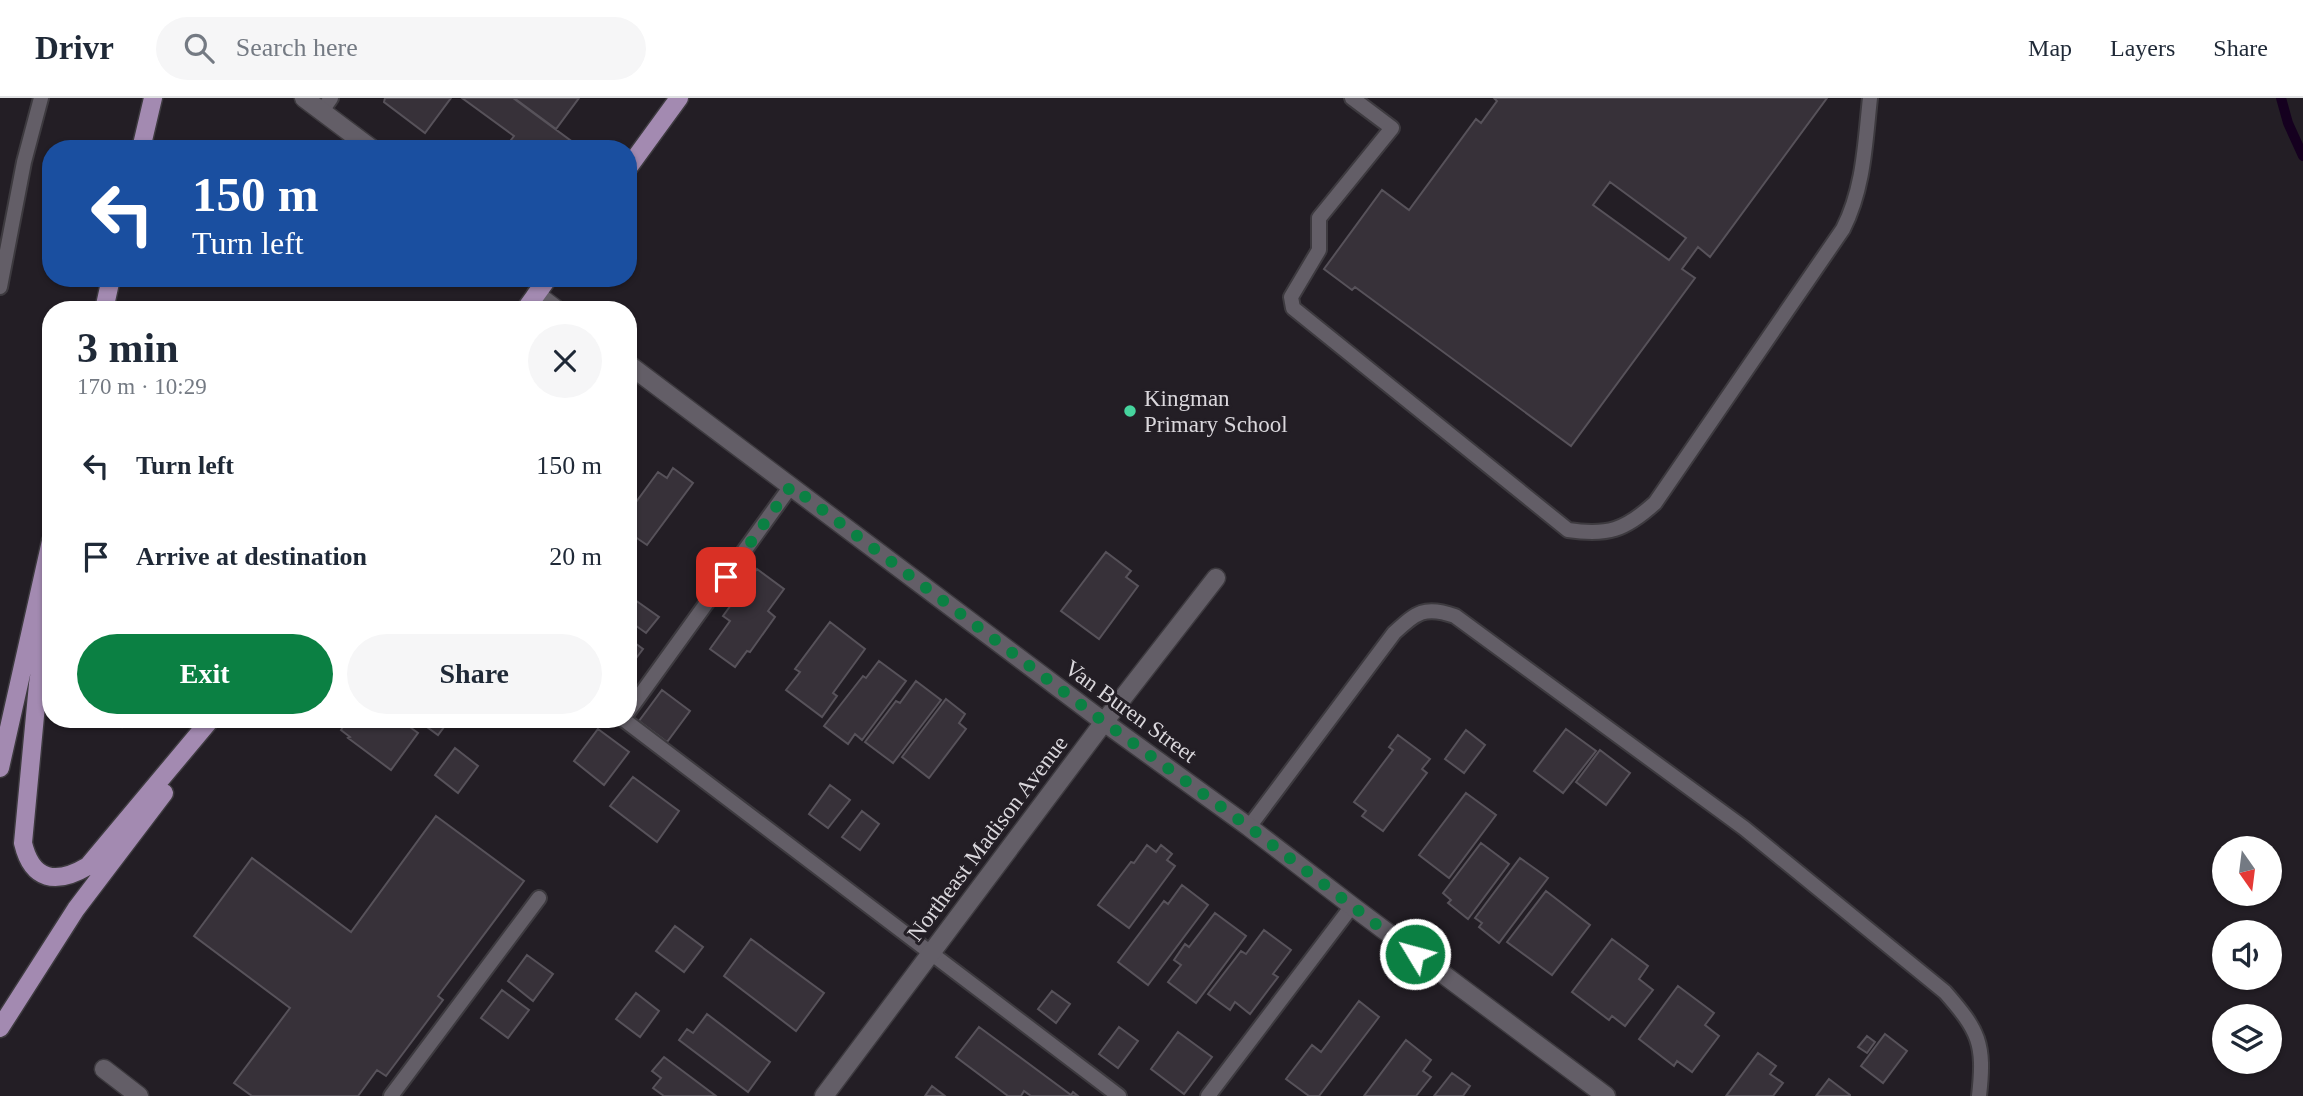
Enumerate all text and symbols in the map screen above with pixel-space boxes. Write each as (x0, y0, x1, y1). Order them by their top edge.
search box (156, 17, 646, 80)
icon: search (180, 29, 218, 67)
text: Drivr (35, 30, 114, 66)
text: Search here (236, 33, 358, 62)
text: Map (2028, 35, 2072, 61)
text: Layers (2110, 35, 2175, 61)
text: Share (2213, 35, 2268, 61)
text: 150 m (192, 167, 319, 222)
icon: left (77, 168, 168, 259)
text: Turn left (192, 225, 304, 261)
button: close (528, 324, 602, 398)
text: 3 min (77, 325, 179, 371)
text: 170 m · 10:29 (77, 374, 207, 399)
place label: Kingman Primary School (1144, 386, 1288, 437)
marker: Kingman Primary School (1122, 403, 1138, 419)
icon: left (77, 447, 115, 485)
text: Turn left (136, 451, 234, 480)
text: 150 m (536, 451, 602, 480)
icon: arrive (77, 538, 115, 576)
text: Arrive at destination (136, 542, 367, 571)
text: 20 m (549, 542, 602, 571)
pin (696, 547, 756, 607)
icon: arrive (707, 558, 745, 596)
button: Exit (77, 634, 333, 714)
button: Share (347, 634, 602, 714)
street label: Van Buren Street (1060, 655, 1202, 768)
street label: Northeast Madison Avenue (902, 731, 1073, 946)
north arrow (2212, 836, 2282, 906)
map controls (2212, 836, 2282, 1074)
position arrow (1378, 917, 1452, 991)
button: sound (2212, 920, 2282, 990)
button: layers (2212, 1004, 2282, 1074)

